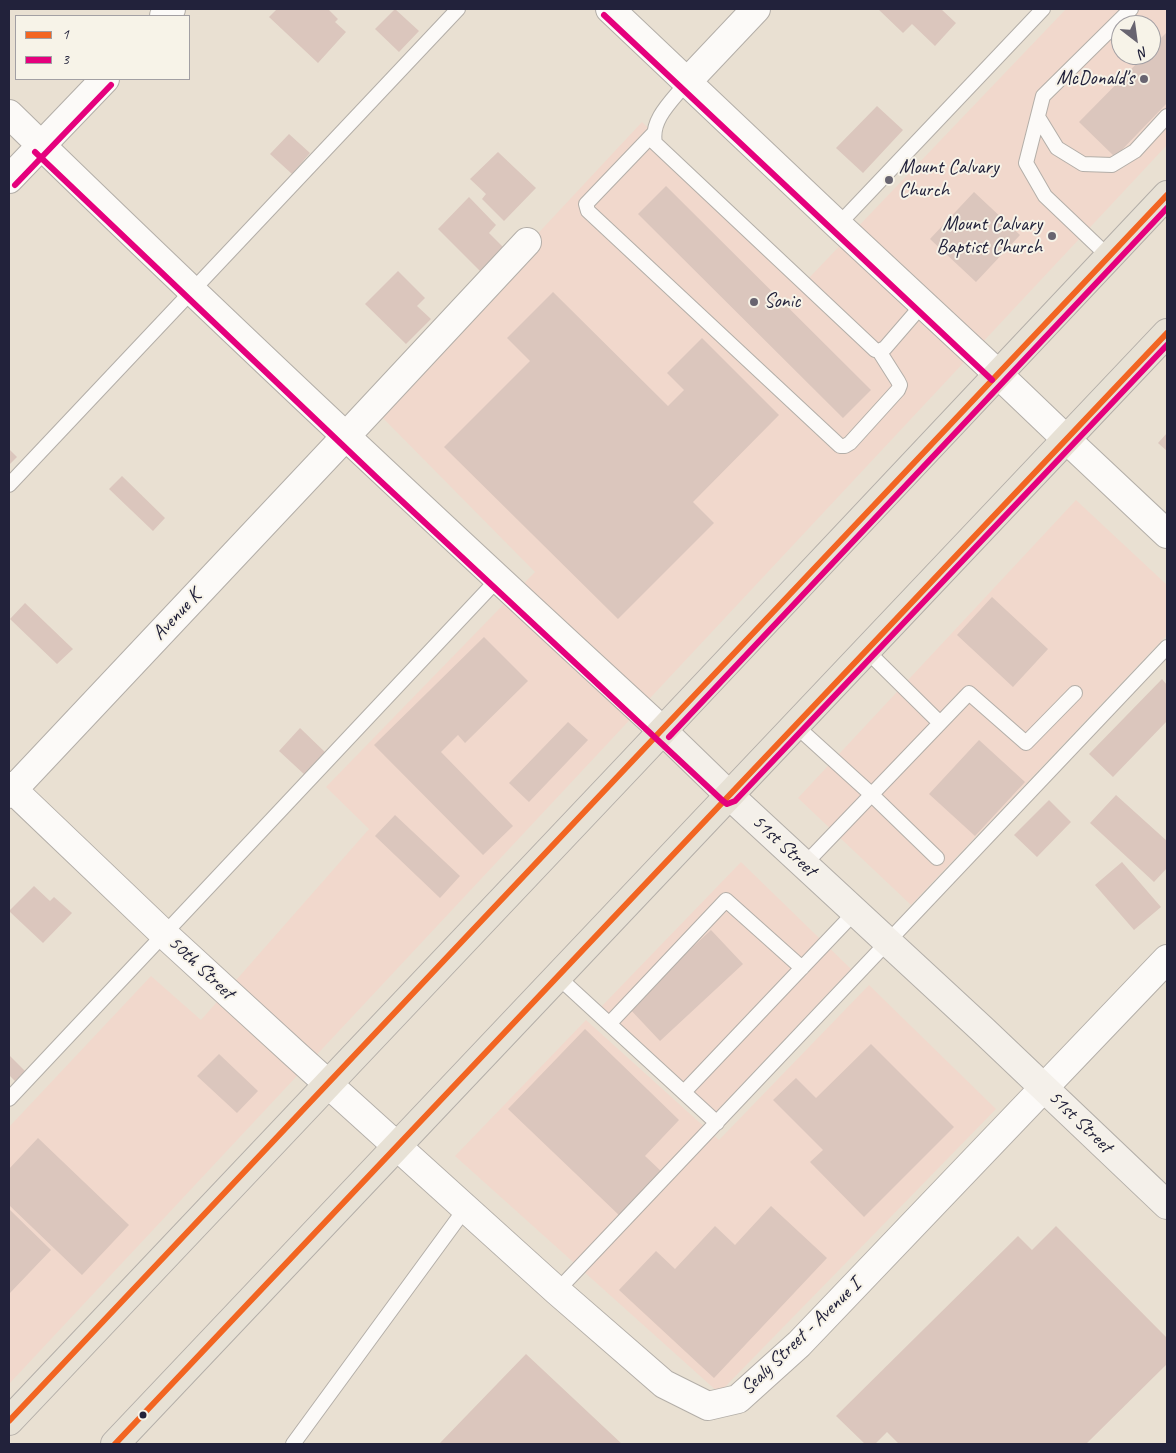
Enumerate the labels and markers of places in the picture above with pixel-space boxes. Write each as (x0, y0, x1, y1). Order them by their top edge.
place label: McDonald's (1056, 67, 1134, 91)
marker: McDonald's (1138, 73, 1150, 85)
place label: Mount Calvary Church (899, 156, 999, 203)
marker: Mount Calvary Church (883, 174, 895, 186)
place label: Mount Calvary Baptist Church (937, 213, 1042, 260)
marker: Mount Calvary Baptist Church (1046, 230, 1058, 242)
place label: Sonic (764, 290, 800, 314)
marker: Sonic (748, 296, 760, 308)
unlabelled marker (138, 1410, 148, 1420)

